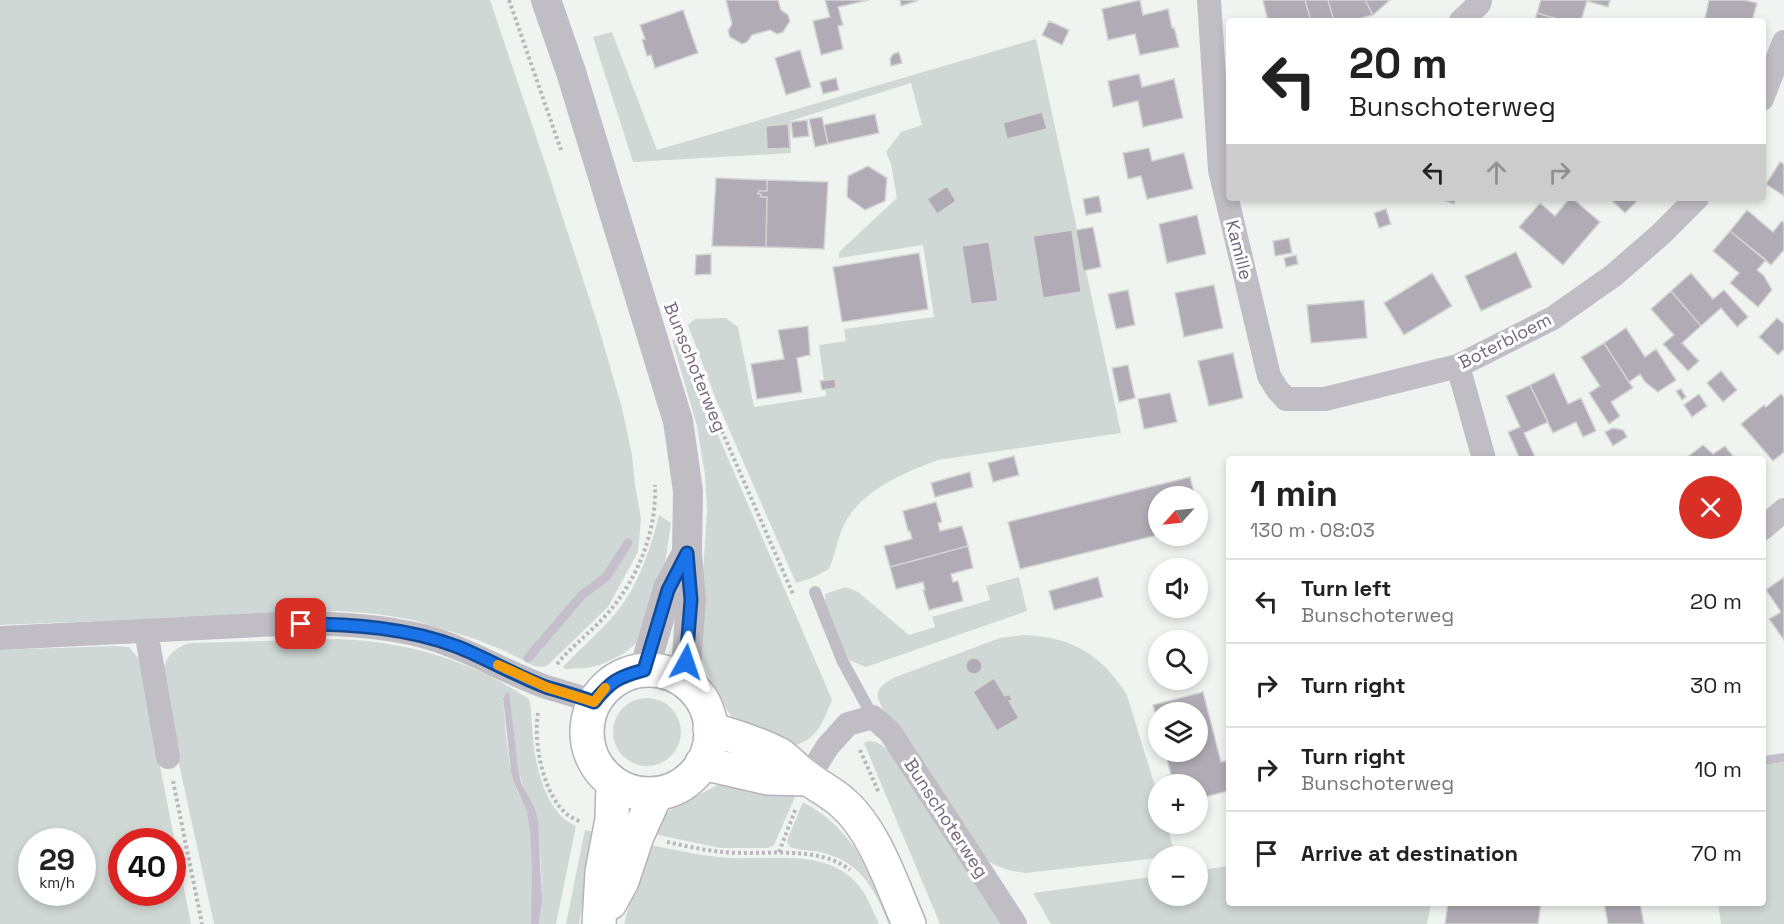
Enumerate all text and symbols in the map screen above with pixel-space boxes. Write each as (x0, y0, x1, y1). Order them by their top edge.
text: 20 m (1349, 37, 1448, 90)
icon: left (1250, 42, 1328, 120)
text: Bunschoterweg (1349, 89, 1556, 124)
icon: left (1417, 156, 1450, 189)
icon: ahead (1480, 156, 1513, 189)
icon: right (1543, 156, 1576, 189)
street label: Kamille (1221, 218, 1258, 282)
street label: Bunschoterweg (659, 299, 732, 435)
street label: Boterbloem (1454, 307, 1555, 374)
text: 1 min (1250, 471, 1338, 517)
button: close (1679, 476, 1742, 539)
north arrow (1148, 486, 1208, 546)
map controls (1148, 486, 1208, 906)
text: 130 m · 08:03 (1250, 517, 1375, 543)
button: sound (1148, 558, 1208, 618)
text: Turn left (1301, 574, 1391, 602)
icon: left (1250, 585, 1283, 618)
text: 20 m (1690, 587, 1742, 615)
pin (275, 598, 326, 649)
text: Bunschoterweg (1301, 602, 1454, 628)
icon: arrive (284, 607, 317, 640)
position arrow (654, 630, 718, 694)
button: search (1148, 630, 1208, 690)
icon: right (1250, 669, 1283, 702)
text: Turn right (1301, 671, 1406, 699)
text: 30 m (1690, 671, 1742, 699)
button: layers (1148, 702, 1208, 762)
text: Turn right (1301, 742, 1406, 770)
icon: right (1250, 753, 1283, 786)
street label: Bunschoterweg (899, 754, 994, 882)
text: 10 m (1694, 755, 1742, 783)
text: Bunschoterweg (1301, 770, 1454, 796)
button: + (1148, 774, 1208, 834)
speed limit sign: 40 (108, 828, 186, 906)
icon: arrive (1250, 837, 1283, 870)
text: Arrive at destination (1301, 839, 1518, 867)
text: 70 m (1691, 839, 1742, 867)
text: 29 (39, 840, 75, 879)
button: − (1148, 846, 1208, 906)
text: km/h (39, 873, 75, 892)

